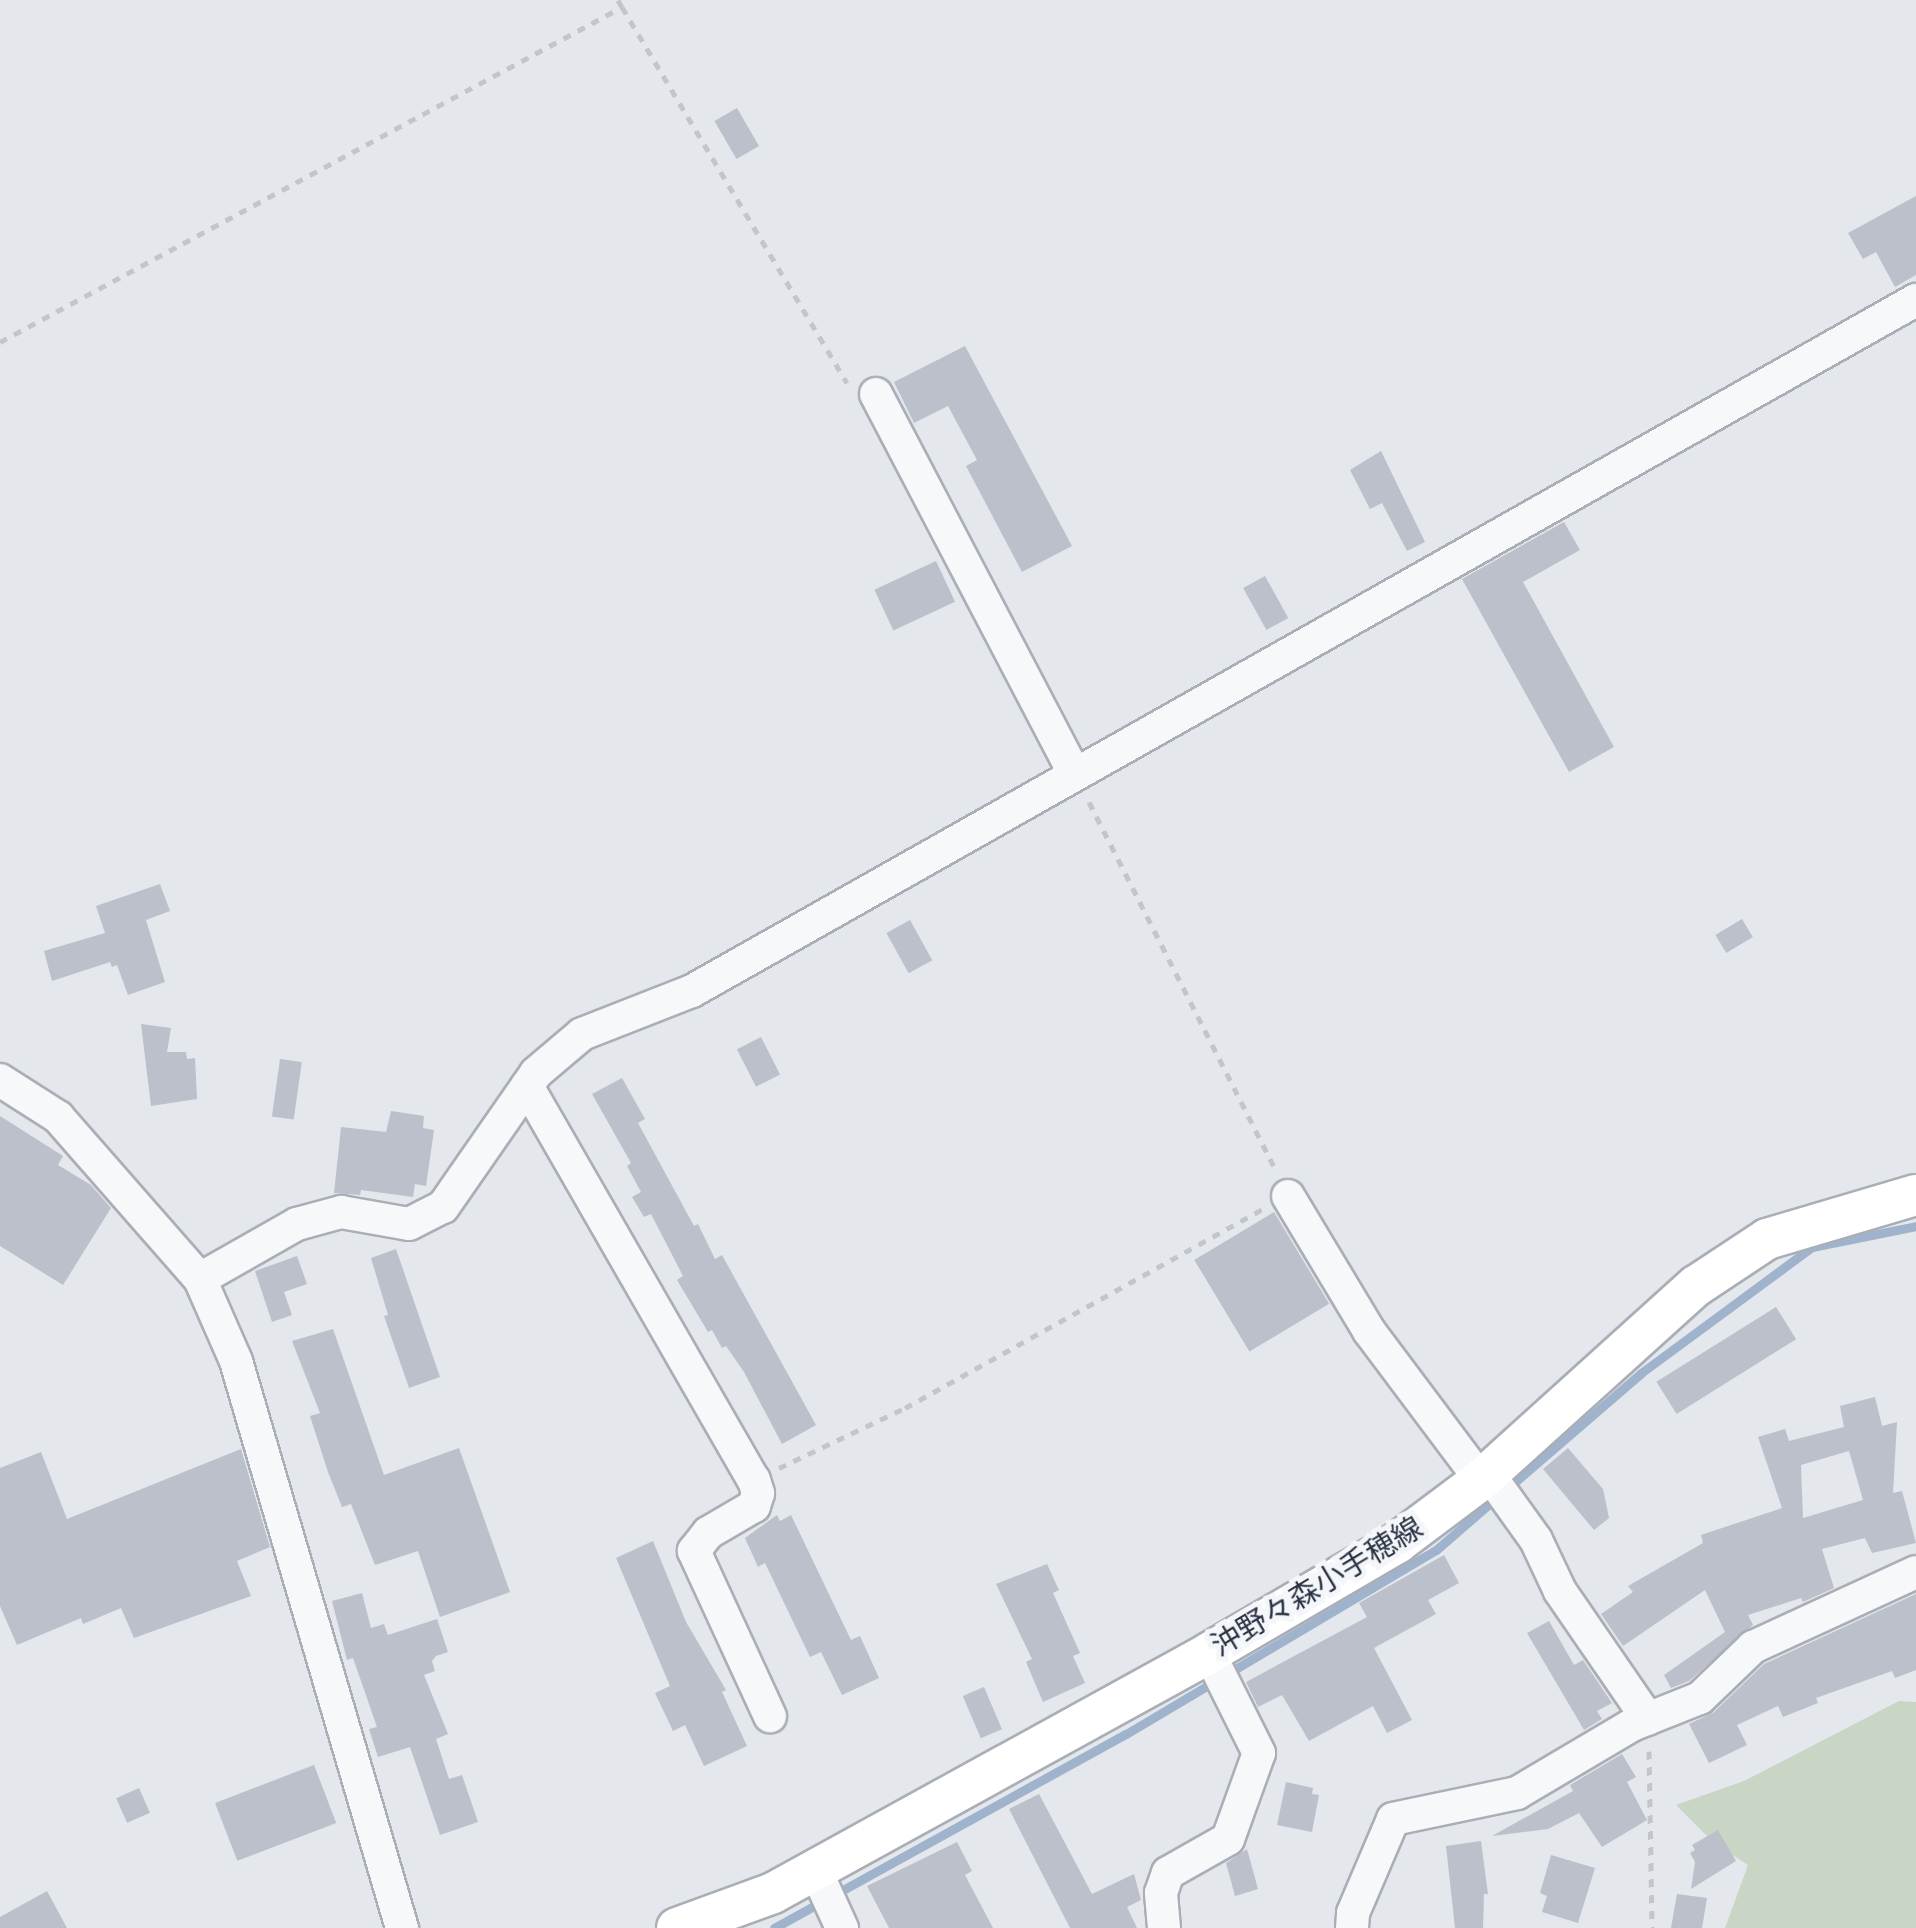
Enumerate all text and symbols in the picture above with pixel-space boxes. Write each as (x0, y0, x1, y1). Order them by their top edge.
street label: 沖野々森小手穂線 (1205, 1510, 1429, 1664)

